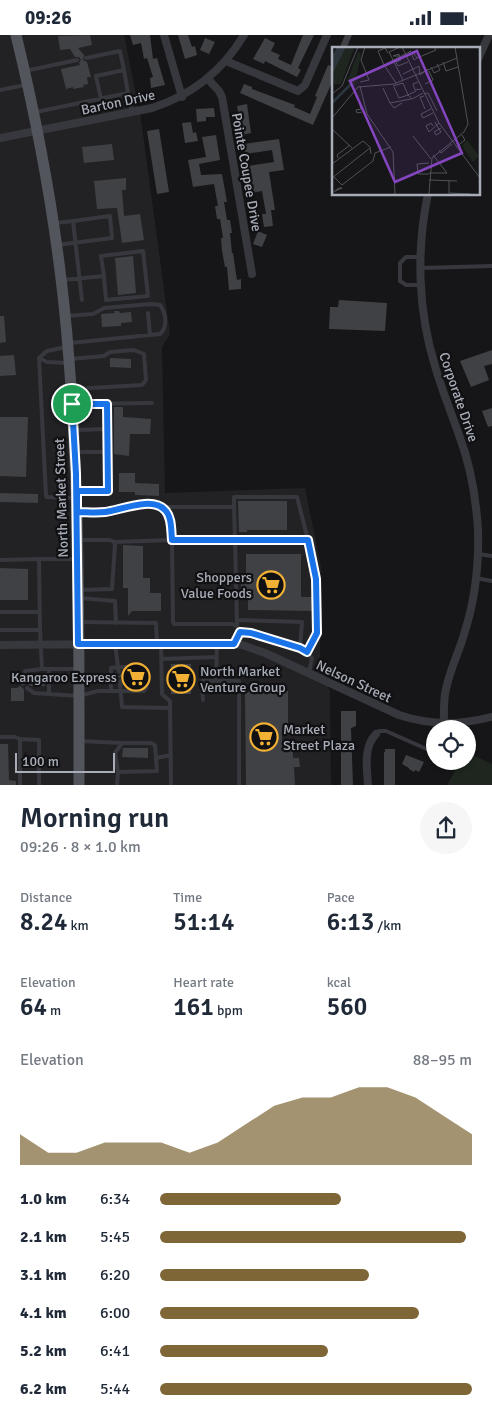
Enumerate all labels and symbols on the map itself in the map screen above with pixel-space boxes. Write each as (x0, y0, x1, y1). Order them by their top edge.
inset map (332, 47, 480, 195)
street label: Barton Drive (80, 86, 157, 119)
street label: Pointe Coupee Drive (228, 111, 265, 233)
street label: Corporate Drive (435, 350, 482, 444)
pin (51, 383, 93, 425)
street label: North Market Street (51, 438, 72, 558)
place label: Shoppers Value Foods (181, 569, 252, 602)
supermarket icon: Shoppers Value Foods (256, 570, 286, 600)
street label: Nelson Street (313, 657, 394, 706)
supermarket icon: Kangaroo Express (121, 662, 151, 692)
place label: North Market Venture Group (200, 663, 286, 696)
supermarket icon: North Market Venture Group (166, 664, 196, 694)
place label: Kangaroo Express (11, 669, 117, 686)
place label: Market Street Plaza (283, 721, 355, 754)
supermarket icon: Market Street Plaza (249, 722, 279, 752)
scale bar (15, 750, 115, 773)

